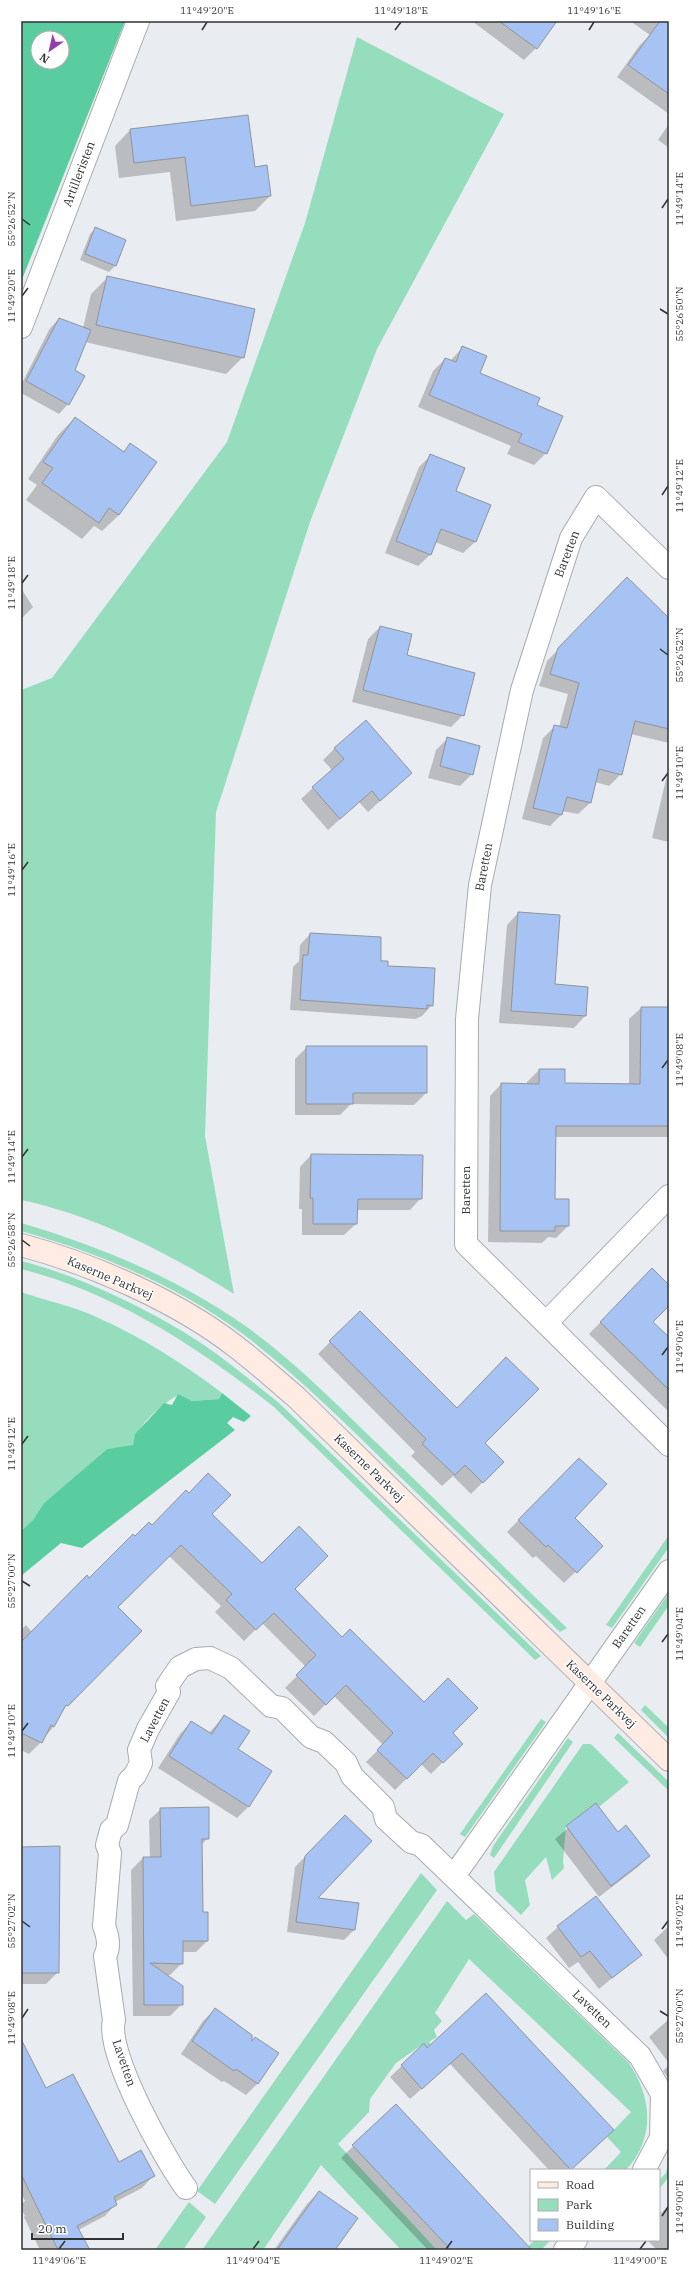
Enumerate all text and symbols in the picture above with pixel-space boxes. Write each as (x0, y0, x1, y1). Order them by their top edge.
text: 11°49'20"E (180, 4, 234, 17)
text: 11°49'18"E (374, 4, 428, 17)
text: 11°49'16"E (567, 4, 621, 17)
north arrow (30, 30, 70, 70)
text: N (37, 50, 52, 67)
street label: Artilleristen (59, 139, 98, 208)
text: 11°49'14"E (673, 172, 686, 226)
text: 55°26'52"N (5, 191, 18, 247)
text: 11°49'20"E (5, 269, 18, 323)
text: 55°26'50"N (673, 286, 686, 342)
text: 11°49'12"E (673, 459, 686, 513)
street label: Baretten (551, 528, 582, 579)
text: 11°49'18"E (5, 556, 18, 610)
text: 55°26'52"N (673, 627, 686, 683)
text: 11°49'10"E (673, 746, 686, 800)
street label: Baretten (471, 841, 496, 892)
text: 11°49'16"E (5, 843, 18, 897)
text: 11°49'08"E (673, 1033, 686, 1087)
text: 11°49'14"E (5, 1130, 18, 1184)
street label: Baretten (458, 1165, 473, 1214)
text: 55°26'58"N (5, 1212, 18, 1268)
street label: Kaserne Parkvej (65, 1253, 155, 1302)
text: 11°49'06"E (673, 1320, 686, 1374)
text: 11°49'12"E (5, 1417, 18, 1471)
street label: Kaserne Parkvej (331, 1430, 408, 1505)
text: 55°27'00"N (5, 1553, 18, 1609)
street label: Baretten (608, 1602, 649, 1651)
text: 11°49'04"E (673, 1607, 686, 1661)
street label: Kaserne Parkvej (563, 1656, 640, 1731)
street label: Lavetten (137, 1694, 173, 1745)
text: 11°49'10"E (5, 1704, 18, 1758)
text: 55°27'02"N (5, 1893, 18, 1949)
text: 11°49'02"E (673, 1894, 686, 1948)
street label: Lavetten (570, 1986, 615, 2031)
text: 55°27'00"N (673, 1988, 686, 2044)
text: 11°49'08"E (5, 1991, 18, 2045)
street label: Lavetten (109, 2037, 140, 2089)
legend (530, 2169, 660, 2241)
text: Road (566, 2177, 595, 2192)
text: 11°49'00"E (673, 2180, 686, 2234)
text: Park (566, 2197, 592, 2212)
scale bar (32, 2215, 123, 2241)
text: Building (566, 2217, 614, 2232)
text: 20 m (38, 2221, 67, 2236)
text: 11°49'06"E (32, 2254, 86, 2267)
text: 11°49'04"E (226, 2254, 280, 2267)
text: 11°49'02"E (419, 2254, 473, 2267)
text: 11°49'00"E (613, 2254, 667, 2267)

